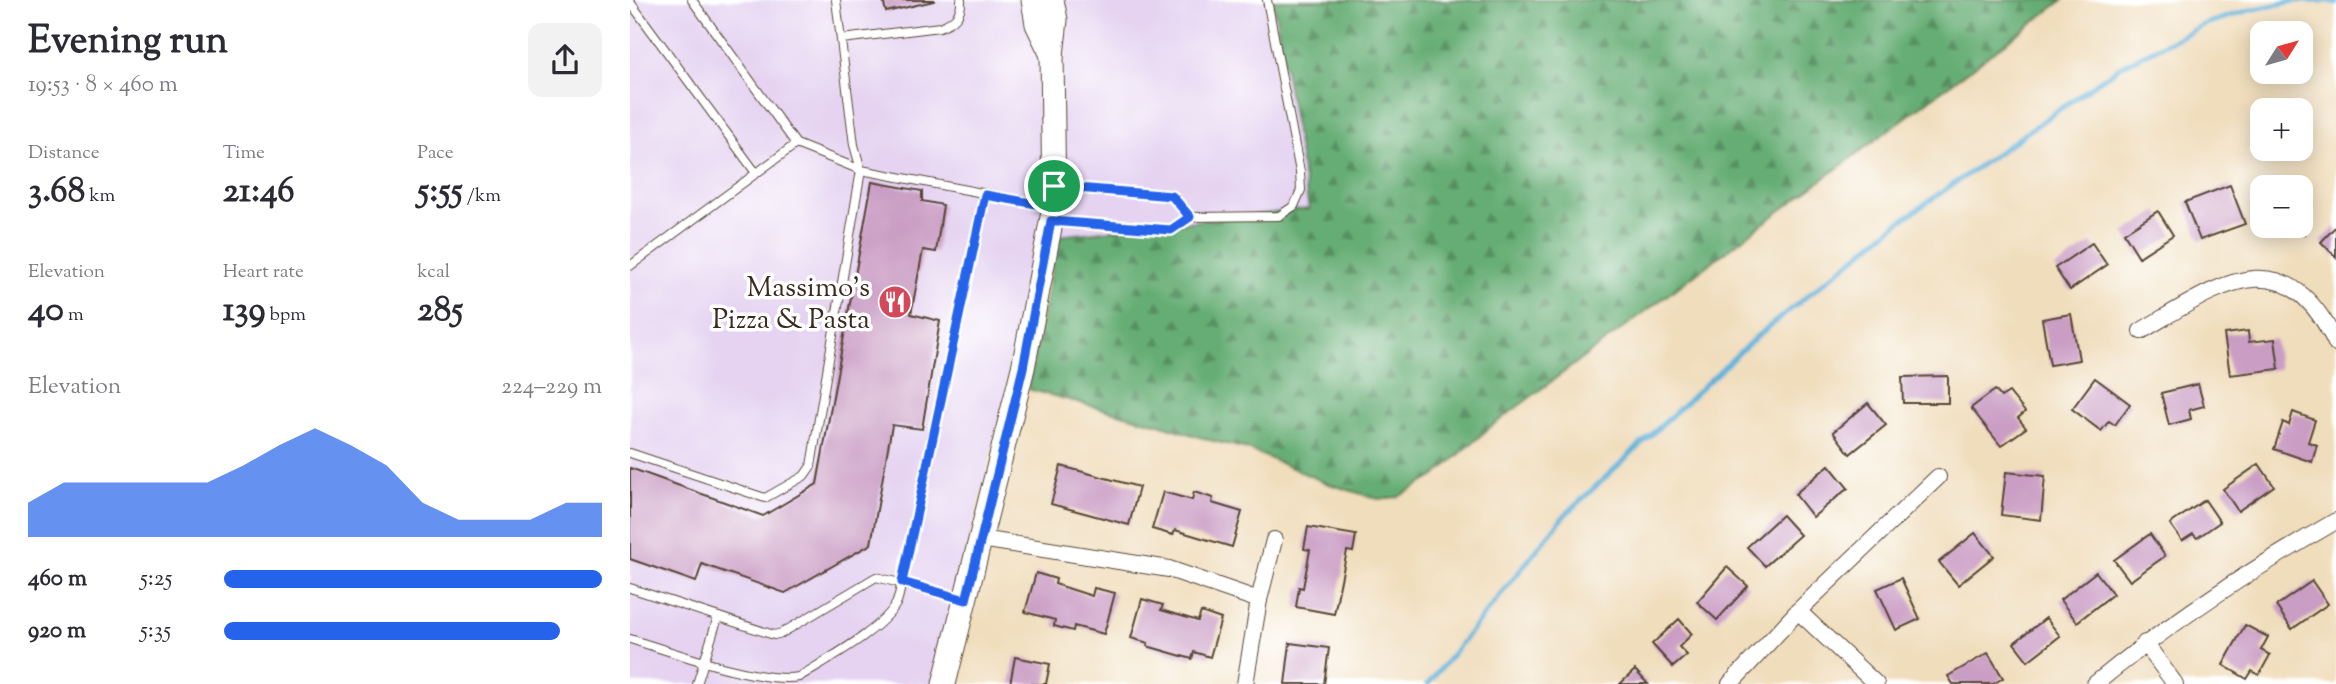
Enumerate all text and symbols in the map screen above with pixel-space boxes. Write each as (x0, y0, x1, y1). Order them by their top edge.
text: Evening run (28, 16, 228, 70)
north arrow (2250, 21, 2314, 84)
map controls (2250, 21, 2313, 238)
button: share (528, 23, 602, 97)
text: 19:53 · 8 × 460 m (28, 69, 178, 102)
button: + (2250, 98, 2313, 161)
text: Distance (28, 140, 100, 167)
text: Time (223, 140, 265, 167)
text: Pace (417, 140, 454, 167)
pin (1024, 156, 1084, 216)
text: 3.68 (28, 167, 85, 218)
text: 21:46 (223, 167, 295, 218)
text: 5:55 (417, 167, 463, 218)
icon: arrive (1035, 167, 1073, 205)
button: − (2250, 175, 2313, 238)
text: km (85, 183, 115, 210)
text: /km (463, 183, 501, 210)
text: Elevation (28, 259, 105, 286)
text: Heart rate (223, 259, 304, 286)
text: kcal (417, 259, 450, 286)
place label: Massimo's Pizza & Pasta (712, 269, 870, 341)
restaurant icon: Massimo's Pizza & Pasta (876, 283, 914, 321)
text: 40 (28, 286, 64, 337)
text: 139 (223, 286, 265, 337)
text: 285 (417, 286, 463, 337)
text: m (64, 302, 84, 329)
text: bpm (265, 302, 306, 329)
text: Elevation (28, 371, 121, 404)
text: 224–229 m (501, 371, 602, 404)
text: 460 m (28, 563, 87, 596)
text: 5:25 (140, 563, 172, 596)
text: 920 m (28, 615, 86, 648)
text: 5:35 (140, 615, 171, 648)

